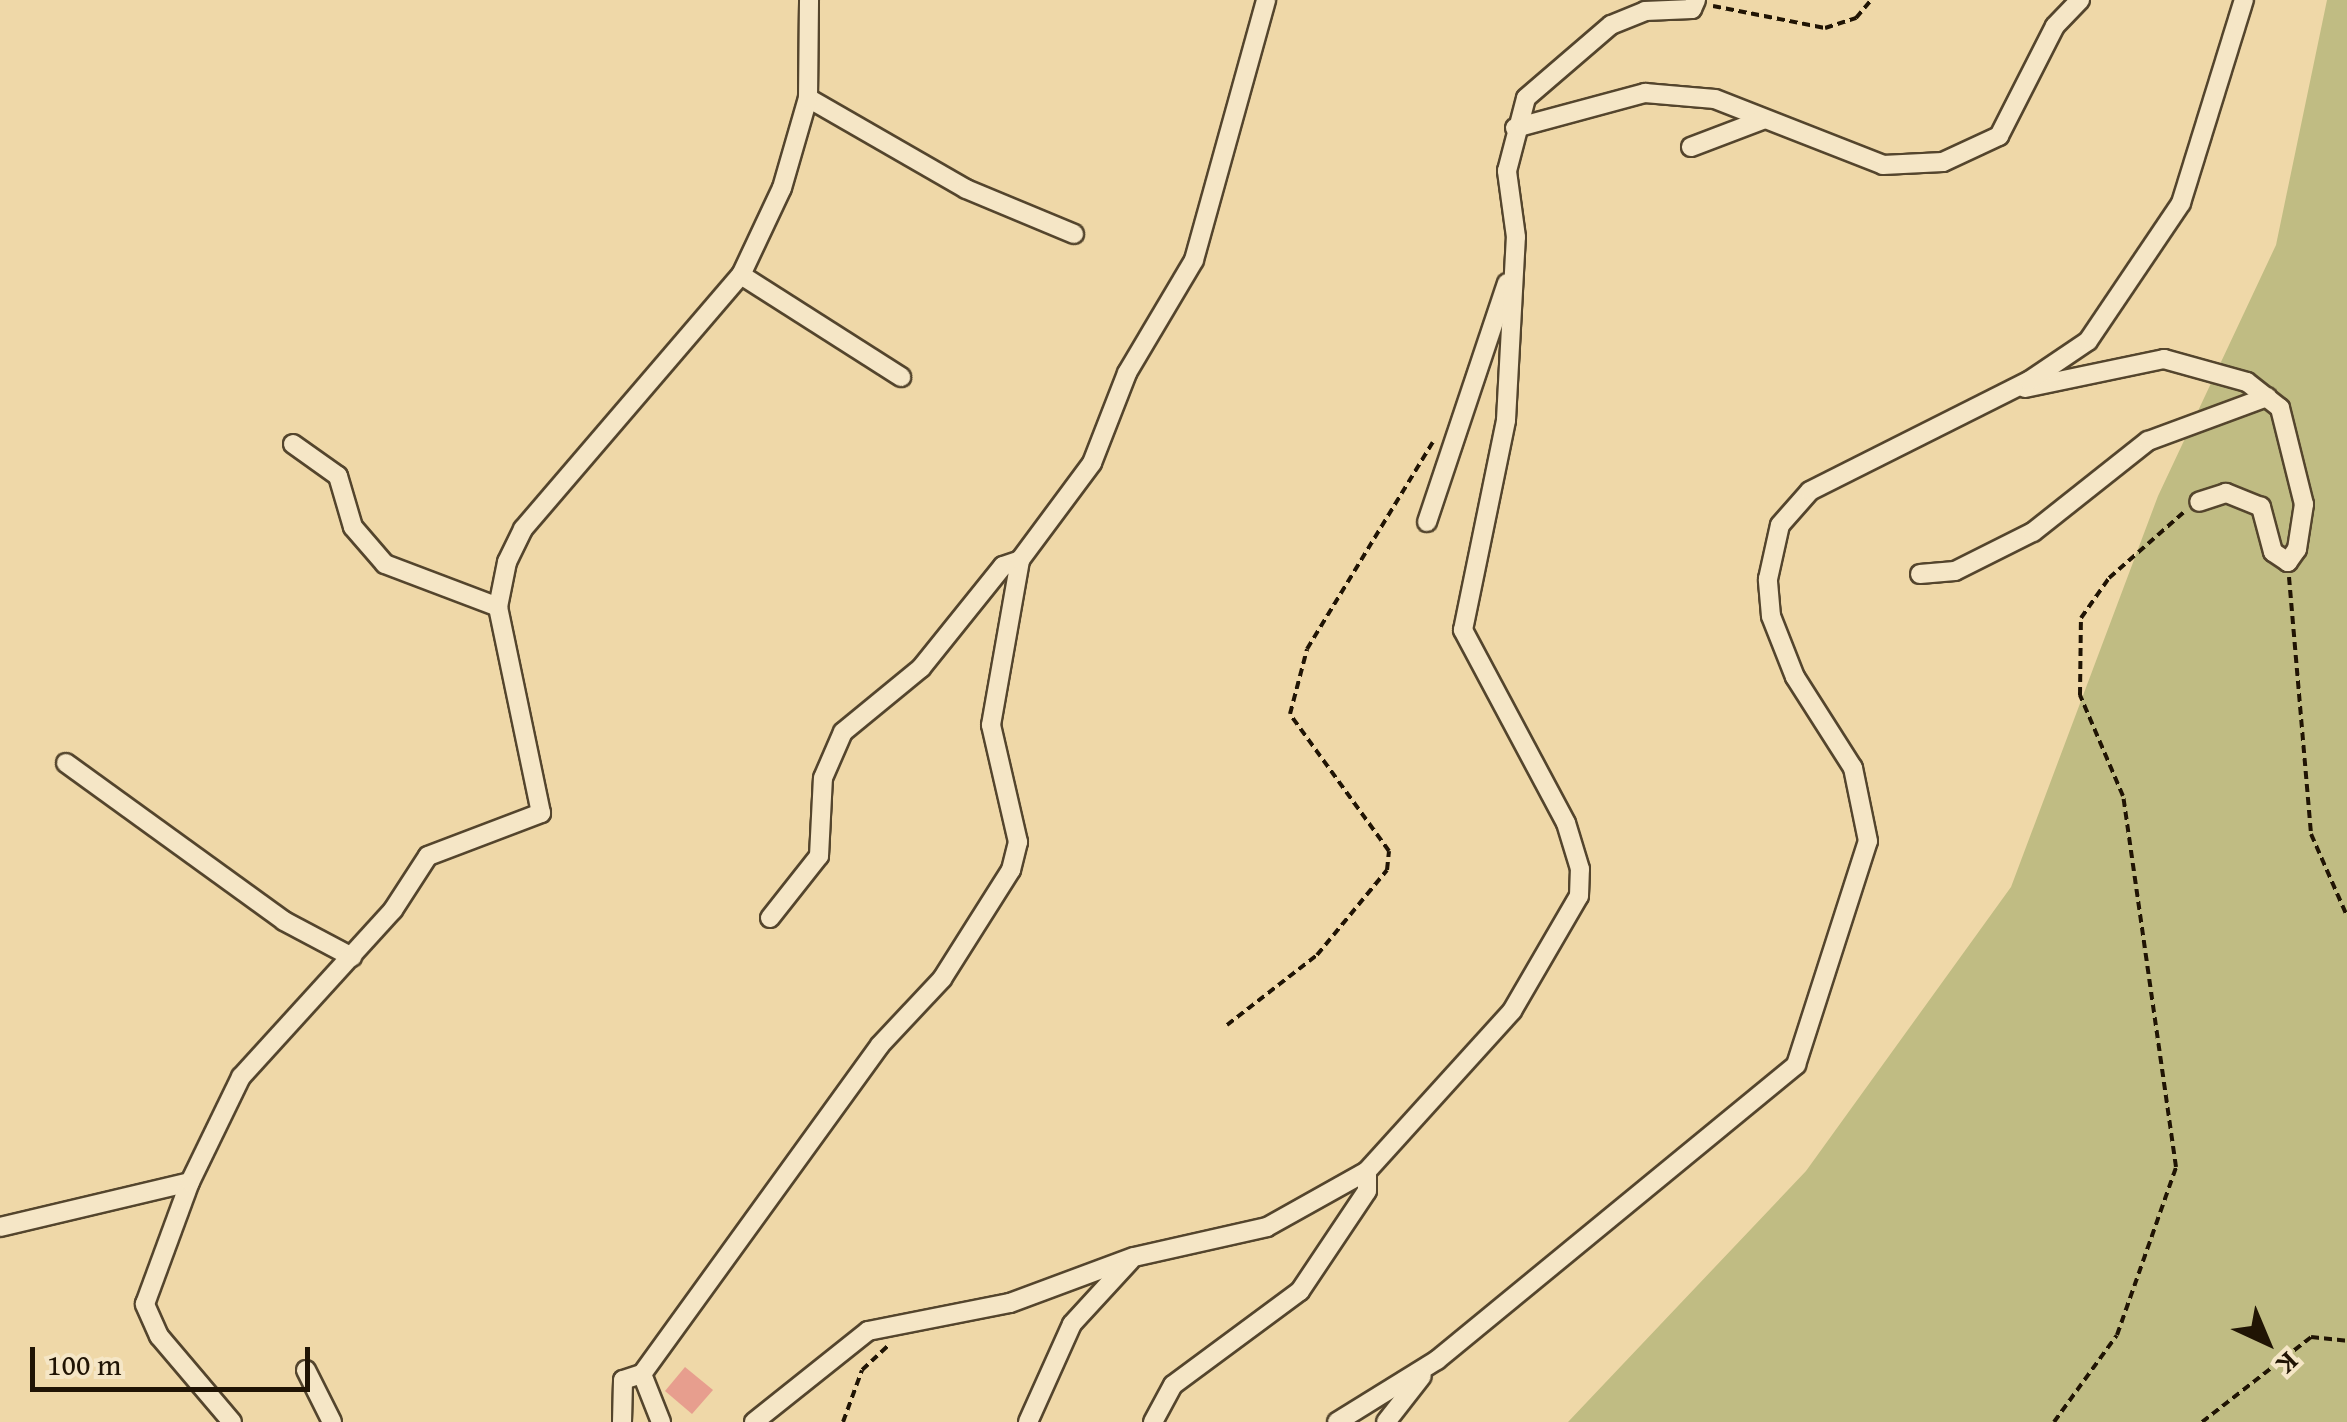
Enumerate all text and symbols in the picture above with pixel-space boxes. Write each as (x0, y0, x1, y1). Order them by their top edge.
north arrow (2217, 1292, 2317, 1392)
scale bar (35, 1327, 315, 1389)
text: 100 m (47, 1342, 121, 1386)
text: K (2268, 1343, 2309, 1385)

